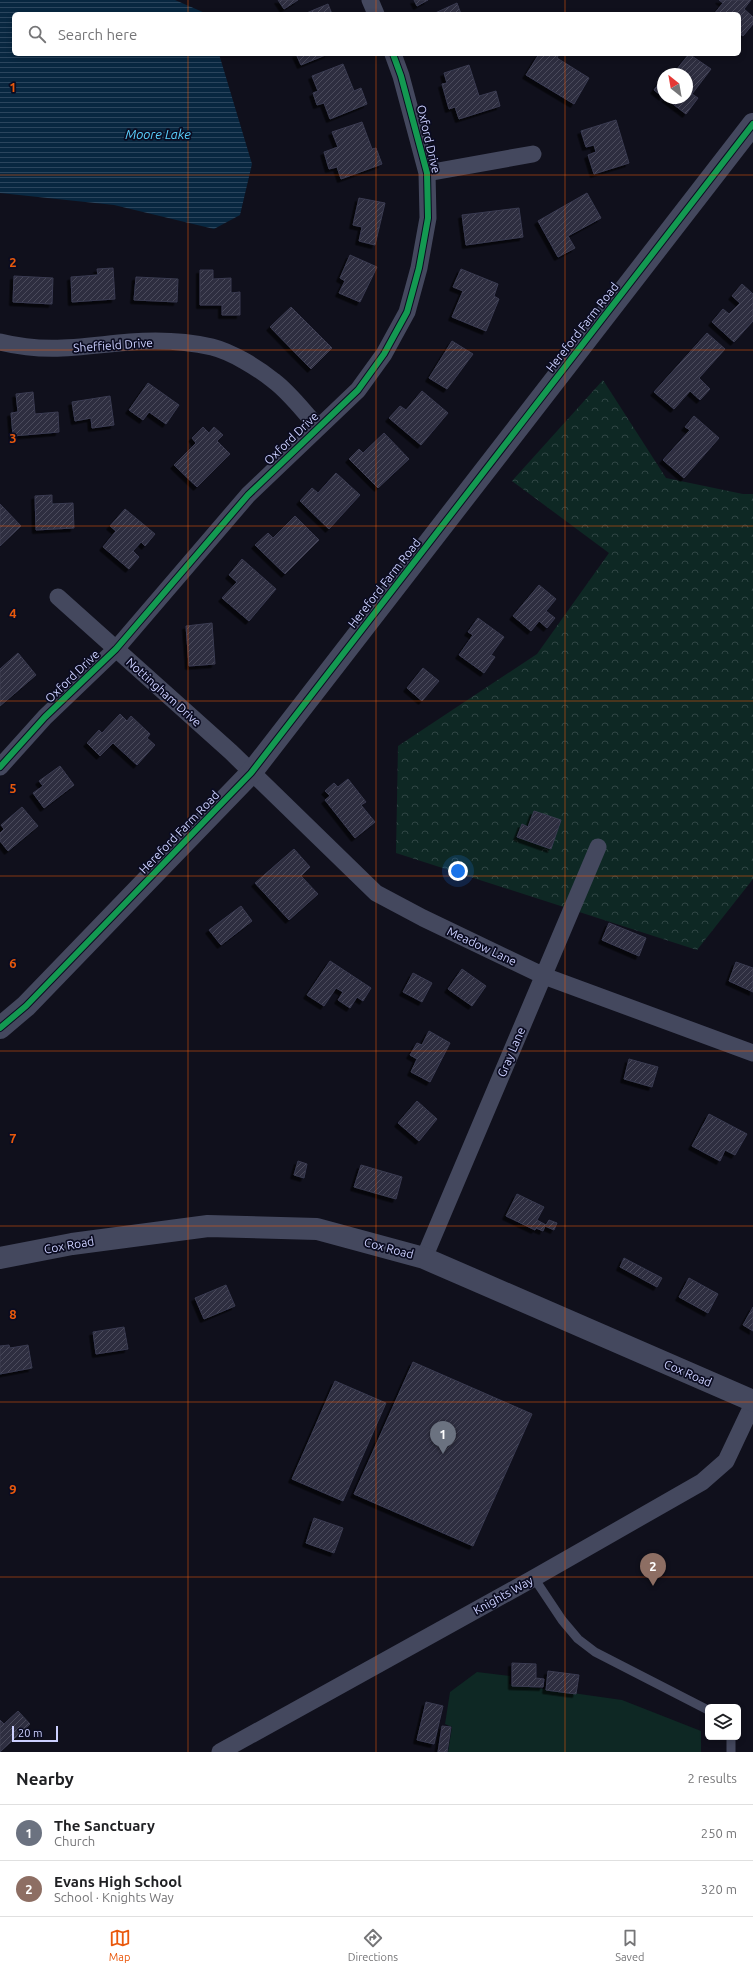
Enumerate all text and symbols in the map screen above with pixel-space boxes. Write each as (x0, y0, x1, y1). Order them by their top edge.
search box (12, 12, 741, 56)
icon: search (26, 23, 48, 45)
text: Search here (58, 26, 137, 43)
north arrow (657, 68, 693, 104)
text: 1 (9, 80, 17, 94)
street label: Oxford Drive (415, 104, 443, 174)
water label: Moore Lake (125, 127, 191, 141)
text: 2 (9, 255, 17, 269)
street label: Hereford Farm Road (543, 280, 621, 374)
street label: Sheffield Drive (73, 336, 153, 354)
street label: Oxford Drive (261, 409, 321, 467)
text: 3 (9, 431, 17, 445)
street label: Hereford Farm Road (345, 536, 423, 630)
text: 4 (9, 606, 17, 620)
street label: Oxford Drive (42, 647, 102, 705)
street label: Nottingham Drive (124, 655, 204, 729)
text: 5 (9, 781, 17, 795)
street label: Hereford Farm Road (136, 788, 222, 876)
your location (448, 861, 468, 881)
street label: Meadow Lane (445, 924, 519, 968)
text: 6 (9, 956, 17, 970)
street label: Gray Lane (495, 1025, 527, 1079)
text: 7 (9, 1131, 17, 1145)
street label: Cox Road (43, 1234, 95, 1256)
street label: Cox Road (363, 1235, 415, 1261)
text: 8 (9, 1307, 17, 1321)
street label: Cox Road (662, 1357, 714, 1389)
pin: 1 (430, 1421, 456, 1454)
text: 9 (9, 1482, 17, 1496)
pin: 2 (640, 1553, 666, 1586)
street label: Knights Way (471, 1573, 535, 1617)
map controls (705, 1704, 741, 1740)
button: layers (705, 1704, 741, 1740)
scale bar (12, 1724, 58, 1743)
text: 20 m (18, 1727, 42, 1739)
text: Nearby (16, 1769, 74, 1788)
text: 2 results (687, 1771, 737, 1785)
text: The Sanctuary (54, 1817, 155, 1834)
text: 1 (25, 1826, 33, 1840)
text: 250 m (701, 1826, 737, 1840)
text: Church (54, 1834, 95, 1848)
text: Evans High School (54, 1873, 182, 1890)
text: 2 (25, 1882, 33, 1896)
text: 320 m (701, 1882, 737, 1896)
text: School · Knights Way (54, 1890, 174, 1904)
tab: Map (109, 1927, 131, 1963)
tab: Directions (348, 1927, 398, 1963)
tab: Saved (615, 1927, 644, 1963)

